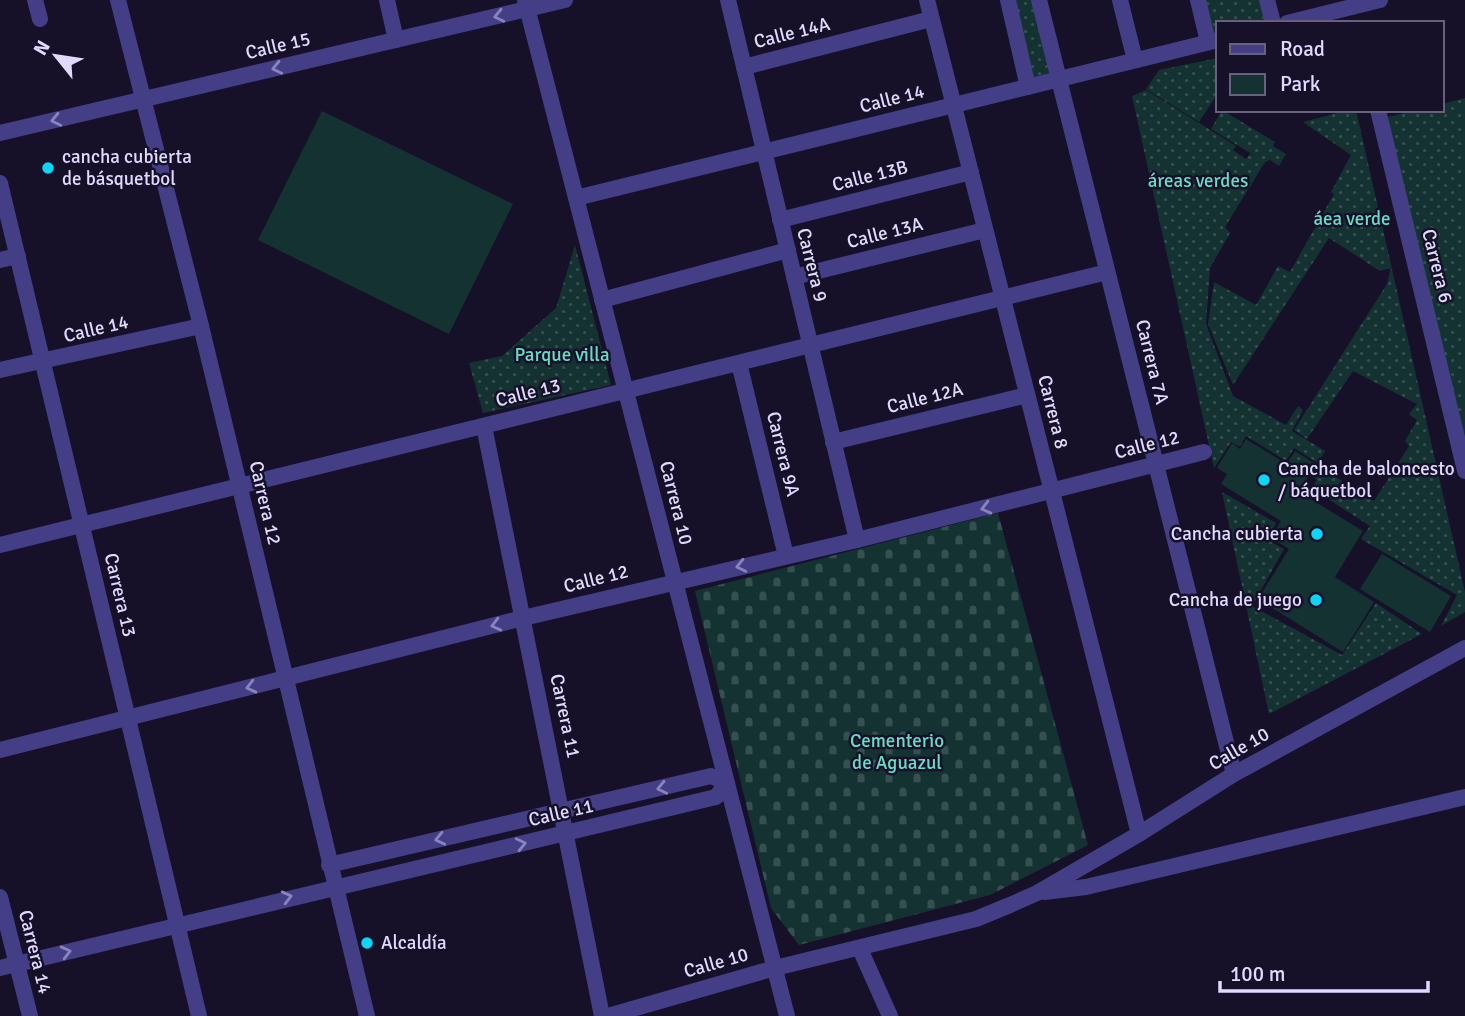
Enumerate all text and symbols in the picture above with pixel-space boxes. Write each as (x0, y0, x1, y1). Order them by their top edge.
one-way arrow (493, 8, 505, 22)
street label: Calle 14A (751, 12, 833, 54)
north arrow (21, 21, 91, 91)
legend (1216, 21, 1444, 112)
street label: Calle 15 (243, 27, 313, 65)
text: N (28, 36, 56, 60)
text: Road (1280, 36, 1325, 62)
one-way arrow (271, 60, 283, 74)
text: Park (1280, 71, 1321, 97)
street label: Calle 14 (857, 79, 927, 119)
one-way arrow (50, 112, 62, 126)
place label: cancha cubierta de básquetbol (62, 145, 192, 191)
street label: Calle 13B (830, 155, 910, 197)
marker: cancha cubierta de básquetbol (40, 160, 56, 176)
park label: áreas verdes (1148, 169, 1248, 193)
park label: áea verde (1313, 207, 1391, 231)
street label: Calle 13A (844, 212, 926, 254)
street label: Carrera 9 (791, 226, 833, 304)
street label: Carrera 6 (1416, 227, 1458, 305)
street label: Calle 14 (61, 310, 131, 348)
street label: Carrera 7A (1130, 317, 1174, 407)
park label: Parque villa (514, 343, 610, 367)
street label: Calle 13 (493, 373, 563, 413)
street label: Carrera 8 (1032, 373, 1074, 451)
street label: Calle 12A (884, 377, 966, 419)
street label: Carrera 9A (761, 409, 805, 499)
street label: Calle 12 (1112, 425, 1182, 465)
place label: Cancha de baloncesto / báquetbol (1278, 457, 1455, 503)
street label: Carrera 12 (244, 459, 286, 547)
street label: Carrera 10 (654, 459, 698, 547)
marker: Cancha de baloncesto / báquetbol (1256, 472, 1272, 488)
one-way arrow (980, 500, 992, 514)
place label: Cancha cubierta (1171, 522, 1303, 546)
marker: Cancha cubierta (1309, 526, 1325, 542)
street label: Carrera 13 (99, 551, 141, 639)
one-way arrow (735, 558, 747, 573)
street label: Calle 12 (561, 559, 631, 599)
place label: Cancha de juego (1169, 588, 1302, 612)
marker: Cancha de juego (1308, 592, 1324, 608)
one-way arrow (490, 617, 502, 631)
street label: Carrera 11 (544, 672, 586, 760)
one-way arrow (245, 679, 257, 693)
street label: Calle 10 (1204, 722, 1274, 776)
park label: Cementerio de Aguazul (850, 729, 944, 775)
one-way arrow (656, 780, 668, 794)
street label: Calle 11 (526, 794, 596, 832)
one-way arrow (434, 831, 446, 845)
one-way arrow (515, 837, 527, 852)
one-way arrow (281, 891, 293, 905)
street label: Carrera 14 (13, 908, 57, 996)
place label: Alcaldía (381, 931, 447, 955)
marker: Alcaldía (359, 935, 375, 951)
street label: Calle 10 (681, 942, 751, 984)
one-way arrow (60, 946, 72, 960)
scale bar (1220, 950, 1428, 994)
text: 100 m (1230, 961, 1285, 987)

